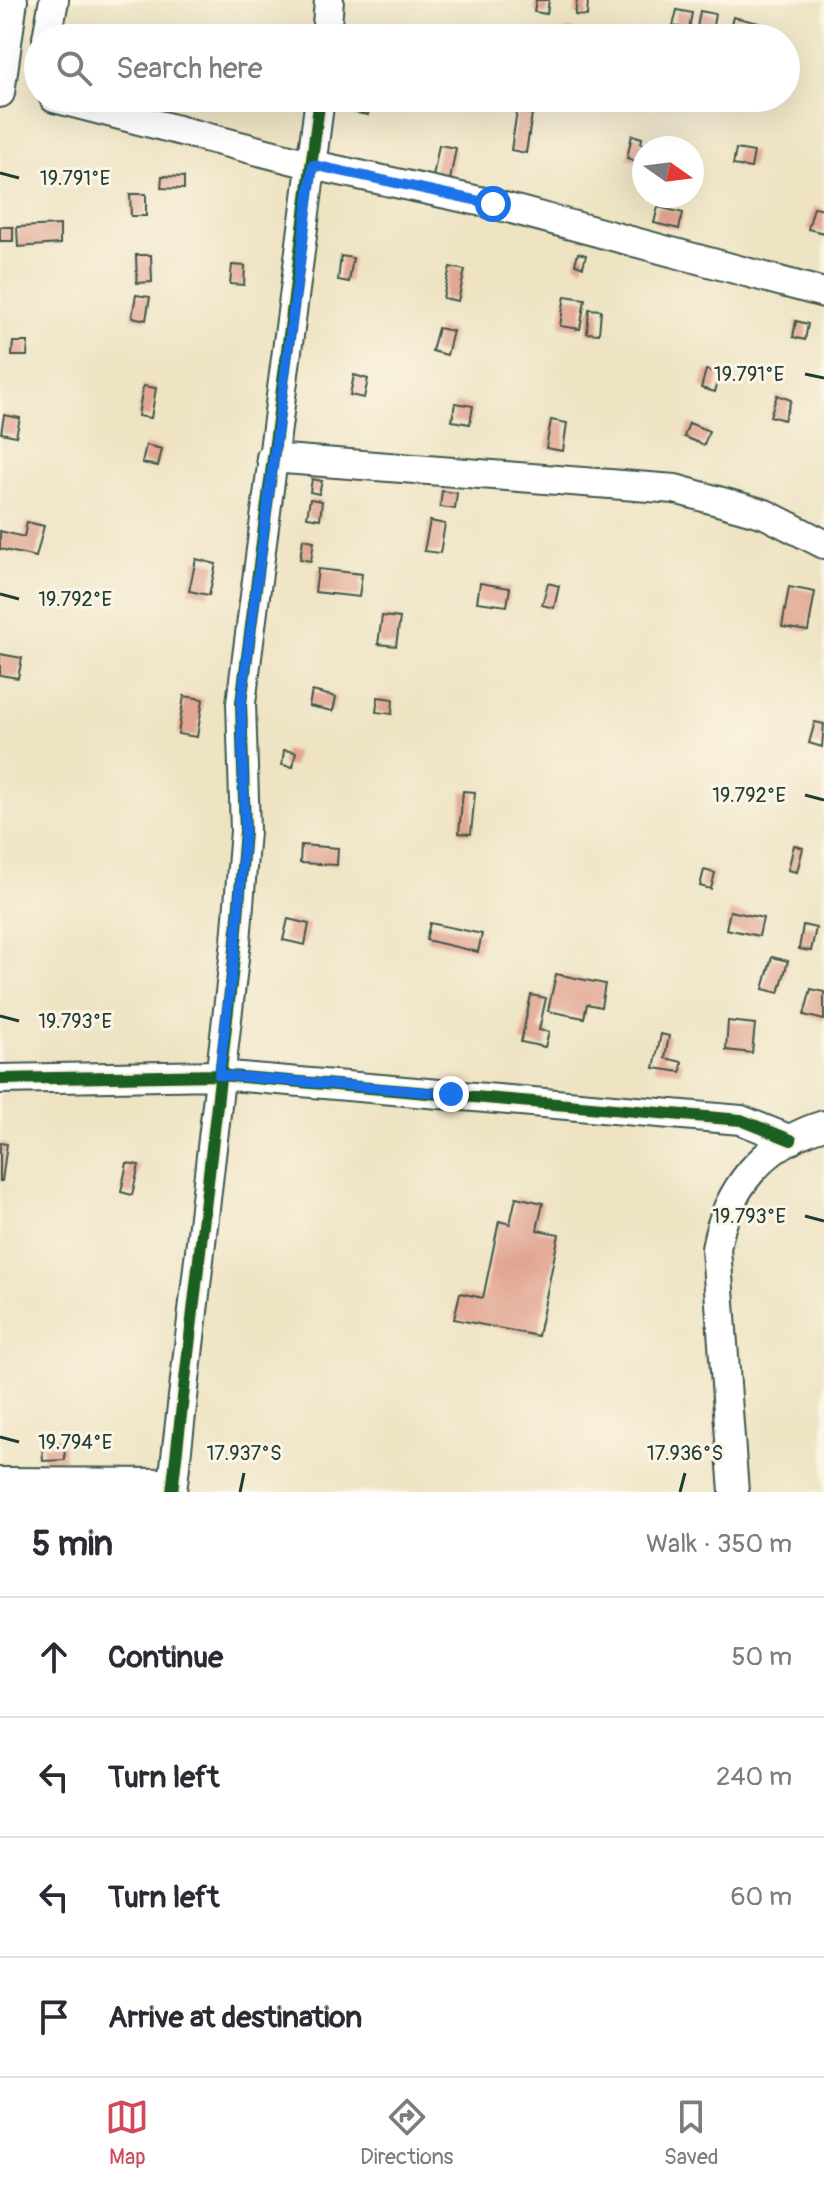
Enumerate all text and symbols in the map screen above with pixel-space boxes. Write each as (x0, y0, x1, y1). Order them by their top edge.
search box (24, 24, 800, 112)
icon: search (52, 46, 96, 90)
text: Search here (116, 50, 263, 87)
north arrow (632, 136, 704, 208)
text: 19.791°E (40, 166, 110, 191)
route start (475, 186, 511, 222)
text: 19.791°E (714, 362, 784, 387)
text: 19.792°E (38, 587, 112, 612)
text: 19.792°E (712, 783, 786, 808)
text: 19.793°E (38, 1009, 112, 1034)
route end (433, 1076, 469, 1112)
text: 19.793°E (712, 1204, 786, 1229)
text: 19.794°E (38, 1430, 112, 1455)
text: 17.937°S (206, 1441, 282, 1466)
text: 17.936°S (647, 1441, 723, 1466)
text: 5 min (32, 1523, 113, 1566)
text: Walk · 350 m (646, 1528, 792, 1560)
icon: ahead (32, 1635, 76, 1679)
text: Continue (108, 1639, 223, 1676)
text: 50 m (731, 1641, 792, 1673)
icon: left (32, 1755, 76, 1799)
text: Turn left (108, 1759, 219, 1796)
text: 240 m (716, 1761, 792, 1793)
icon: left (32, 1875, 76, 1919)
text: Turn left (108, 1879, 219, 1916)
text: 60 m (730, 1881, 792, 1913)
icon: arrive (32, 1995, 76, 2039)
text: Arrive at destination (108, 1999, 362, 2036)
tab: Map (105, 2095, 149, 2171)
tab: Directions (360, 2095, 453, 2171)
tab: Saved (664, 2095, 719, 2171)

